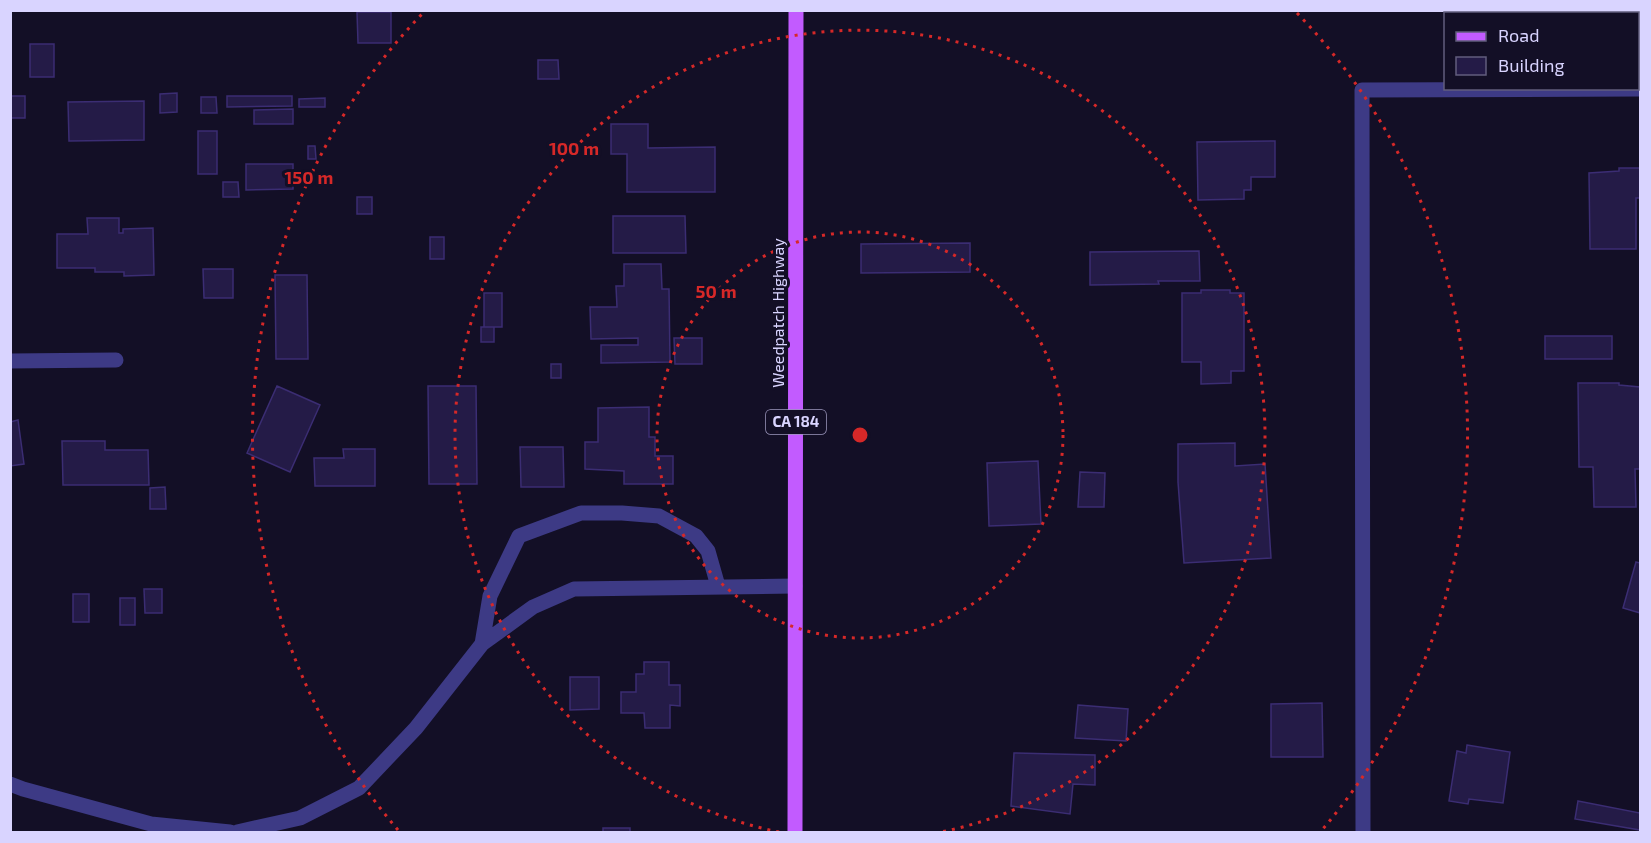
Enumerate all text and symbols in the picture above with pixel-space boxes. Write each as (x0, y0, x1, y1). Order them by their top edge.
legend (1444, 12, 1639, 90)
text: Road (1498, 24, 1539, 46)
text: Building (1498, 54, 1565, 76)
text: 100 m (549, 137, 599, 159)
text: 150 m (285, 166, 333, 188)
street label: Weedpatch Highway (768, 238, 787, 388)
text: 50 m (695, 280, 737, 302)
road number: CA 184 (766, 410, 826, 434)
centre of rings (850, 425, 870, 445)

